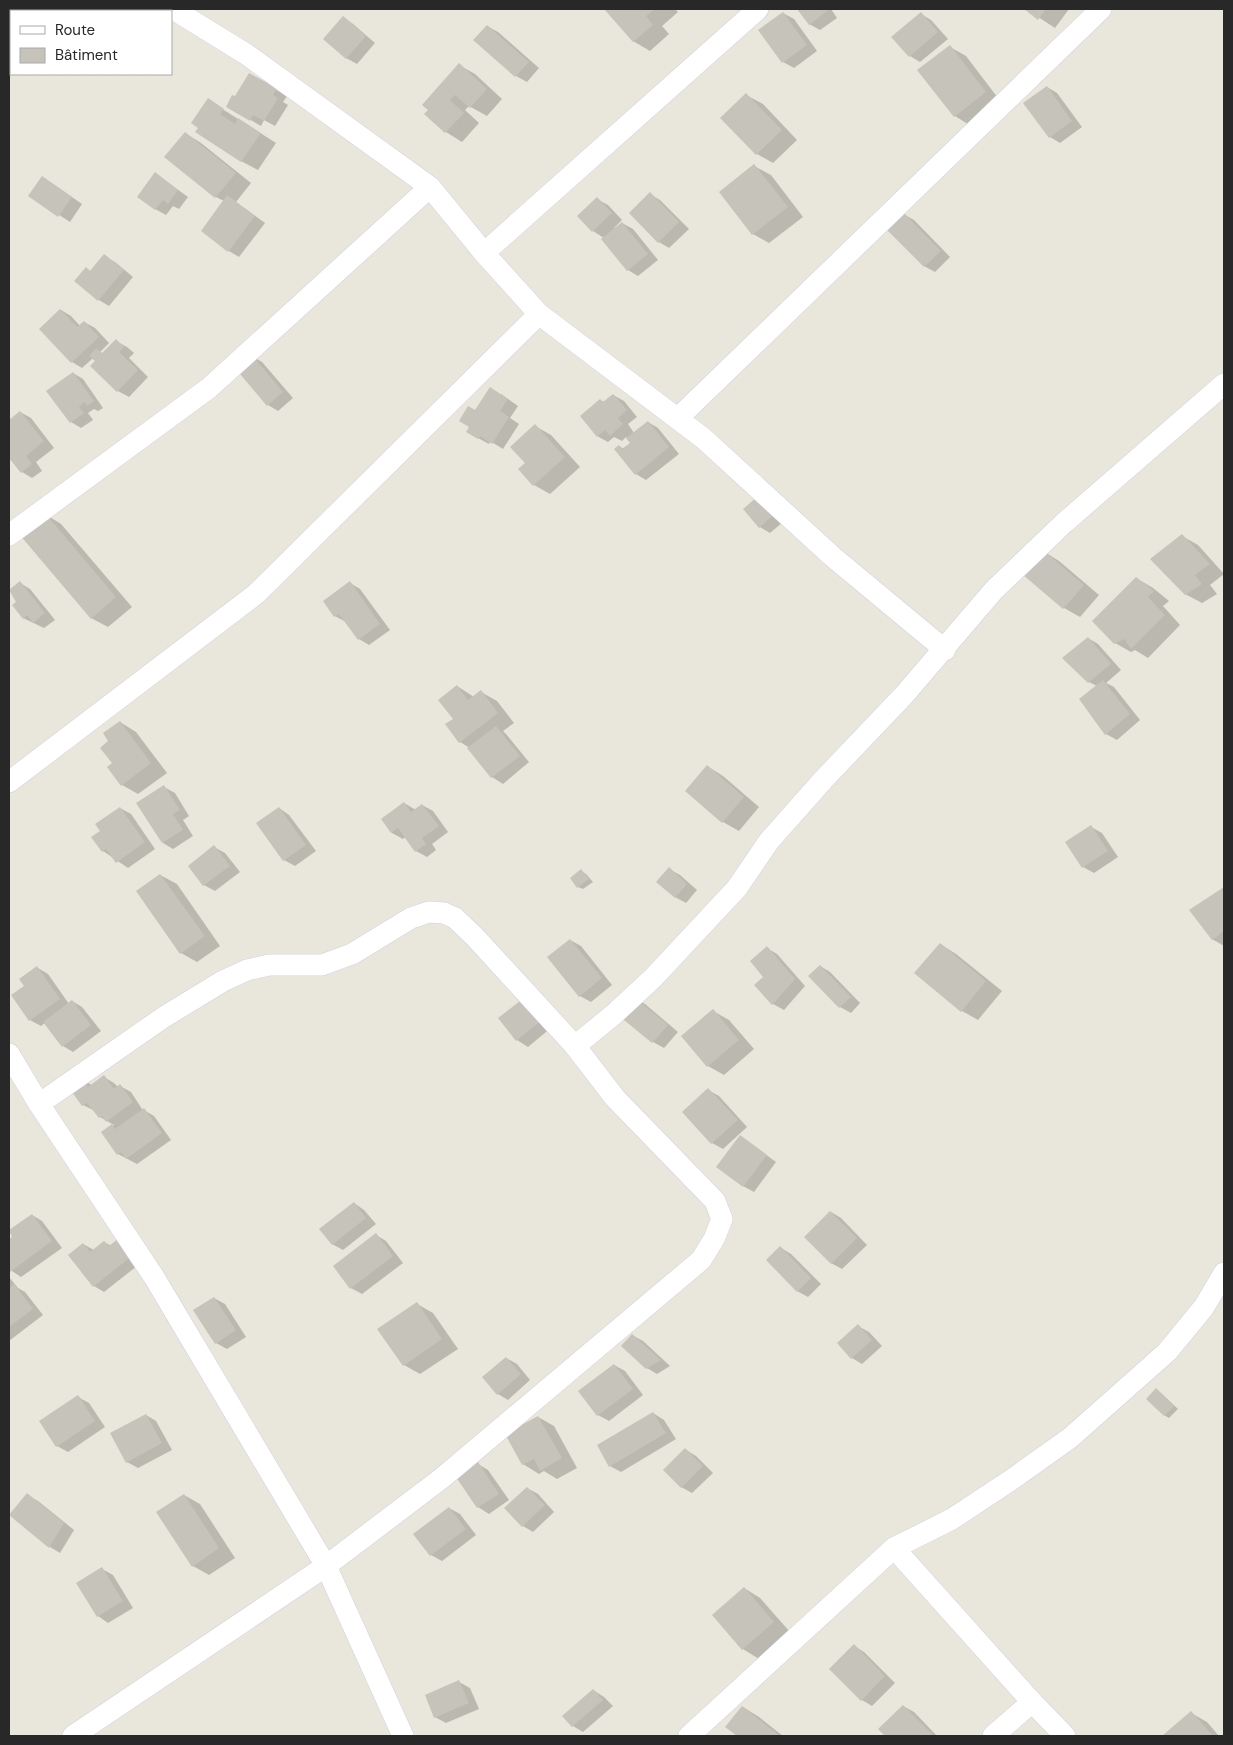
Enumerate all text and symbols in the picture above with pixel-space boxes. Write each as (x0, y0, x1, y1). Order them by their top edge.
legend (10, 10, 172, 75)
text: Route (55, 20, 95, 40)
text: Bâtiment (55, 45, 118, 65)

